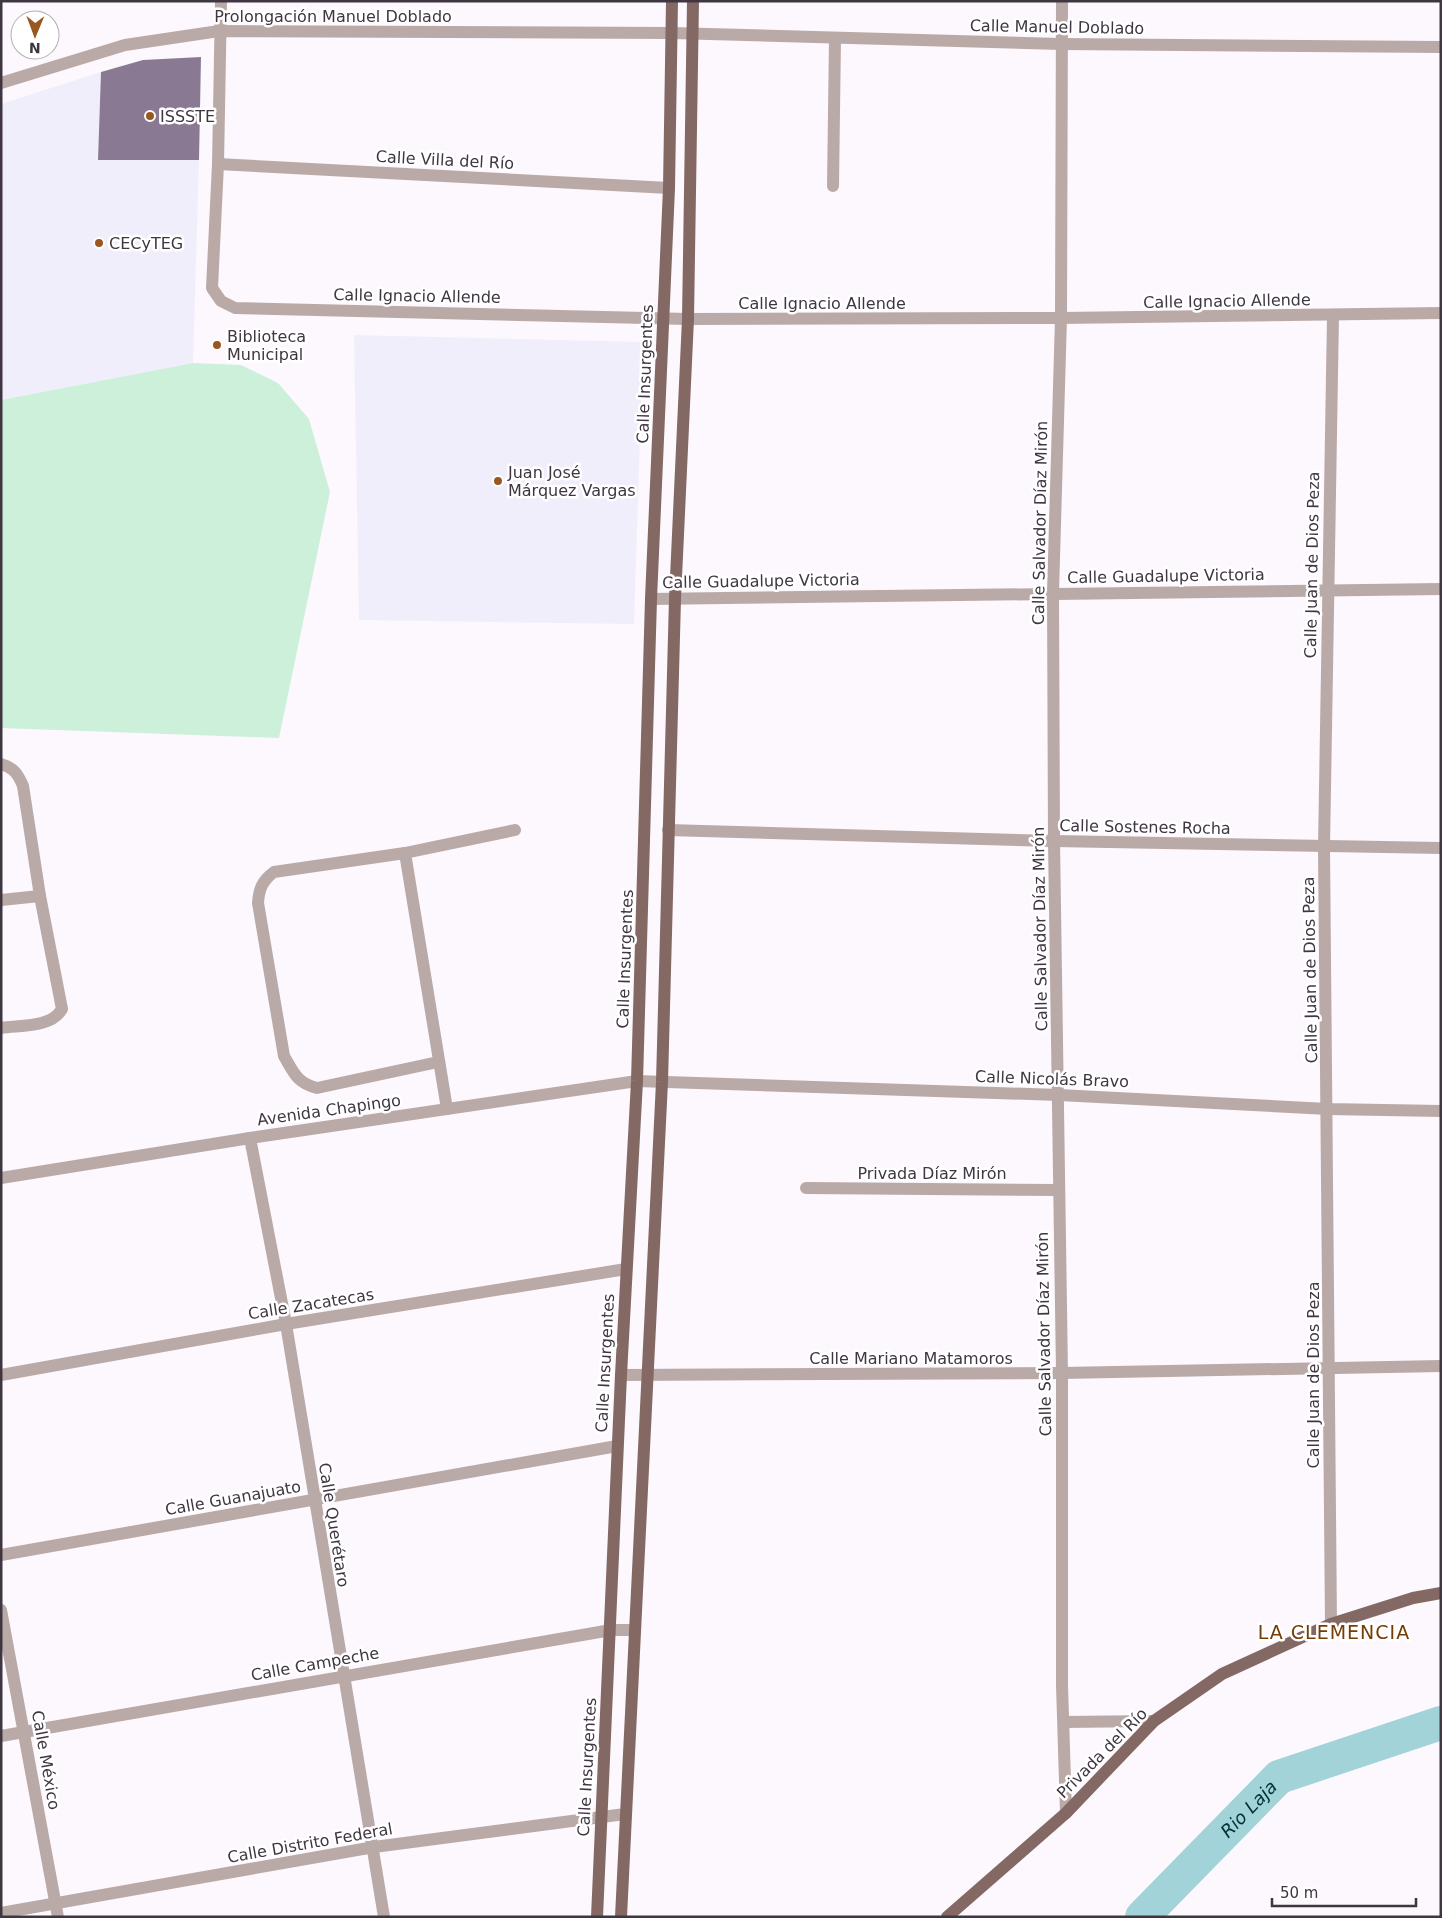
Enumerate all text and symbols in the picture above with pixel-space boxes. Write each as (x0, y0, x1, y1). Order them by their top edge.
street label: Prolongación Manuel Doblado (214, 7, 452, 26)
north arrow (10, 10, 60, 60)
street label: Calle Manuel Doblado (970, 16, 1144, 38)
text: N (29, 40, 41, 56)
place label: ISSSTE (160, 107, 215, 126)
marker: ISSSTE (144, 110, 156, 122)
street label: Calle Villa del Río (375, 147, 515, 173)
place label: CECyTEG (109, 234, 183, 253)
marker: CECyTEG (93, 237, 105, 249)
street label: Calle Ignacio Allende (333, 285, 501, 307)
street label: Calle Ignacio Allende (1143, 290, 1311, 312)
street label: Calle Ignacio Allende (738, 294, 906, 313)
street label: Calle Insurgentes (633, 304, 657, 444)
place label: Biblioteca Municipal (227, 327, 306, 364)
marker: Biblioteca Municipal (211, 339, 223, 351)
street label: Calle Salvador Díaz Mirón (1029, 421, 1051, 625)
place label: Juan José Márquez Vargas (507, 463, 636, 500)
street label: Calle Juan de Dios Peza (1301, 471, 1323, 659)
marker: Juan José Márquez Vargas (492, 475, 504, 487)
street label: Calle Guadalupe Victoria (1067, 565, 1265, 587)
street label: Calle Guadalupe Victoria (662, 570, 860, 592)
street label: Calle Sostenes Rocha (1059, 816, 1231, 838)
street label: Calle Salvador Díaz Mirón (1029, 827, 1051, 1031)
street label: Calle Juan de Dios Peza (1299, 876, 1321, 1064)
street label: Calle Insurgentes (613, 889, 637, 1029)
street label: Calle Nicolás Bravo (975, 1067, 1129, 1091)
street label: Avenida Chapingo (256, 1091, 402, 1129)
street label: Privada Díaz Mirón (857, 1164, 1007, 1183)
street label: Calle Salvador Díaz Mirón (1033, 1232, 1055, 1436)
street label: Calle Juan de Dios Peza (1304, 1282, 1323, 1468)
street label: Calle Zacatecas (247, 1285, 375, 1323)
street label: Calle Insurgentes (592, 1293, 618, 1433)
street label: Calle Mariano Matamoros (809, 1349, 1013, 1368)
street label: Calle Querétaro (315, 1462, 353, 1588)
street label: Calle Guanajuato (164, 1477, 302, 1519)
district label: LA CLEMENCIA (1258, 1621, 1410, 1643)
street label: Calle Campeche (249, 1643, 381, 1685)
street label: Calle Insurgentes (574, 1697, 600, 1837)
street label: Privada del Río (1053, 1704, 1151, 1802)
street label: Calle México (28, 1709, 64, 1811)
water label: Rio Laja (1216, 1776, 1281, 1841)
street label: Calle Distrito Federal (226, 1819, 394, 1867)
scale bar (1272, 1876, 1416, 1908)
text: 50 m (1280, 1884, 1318, 1902)

